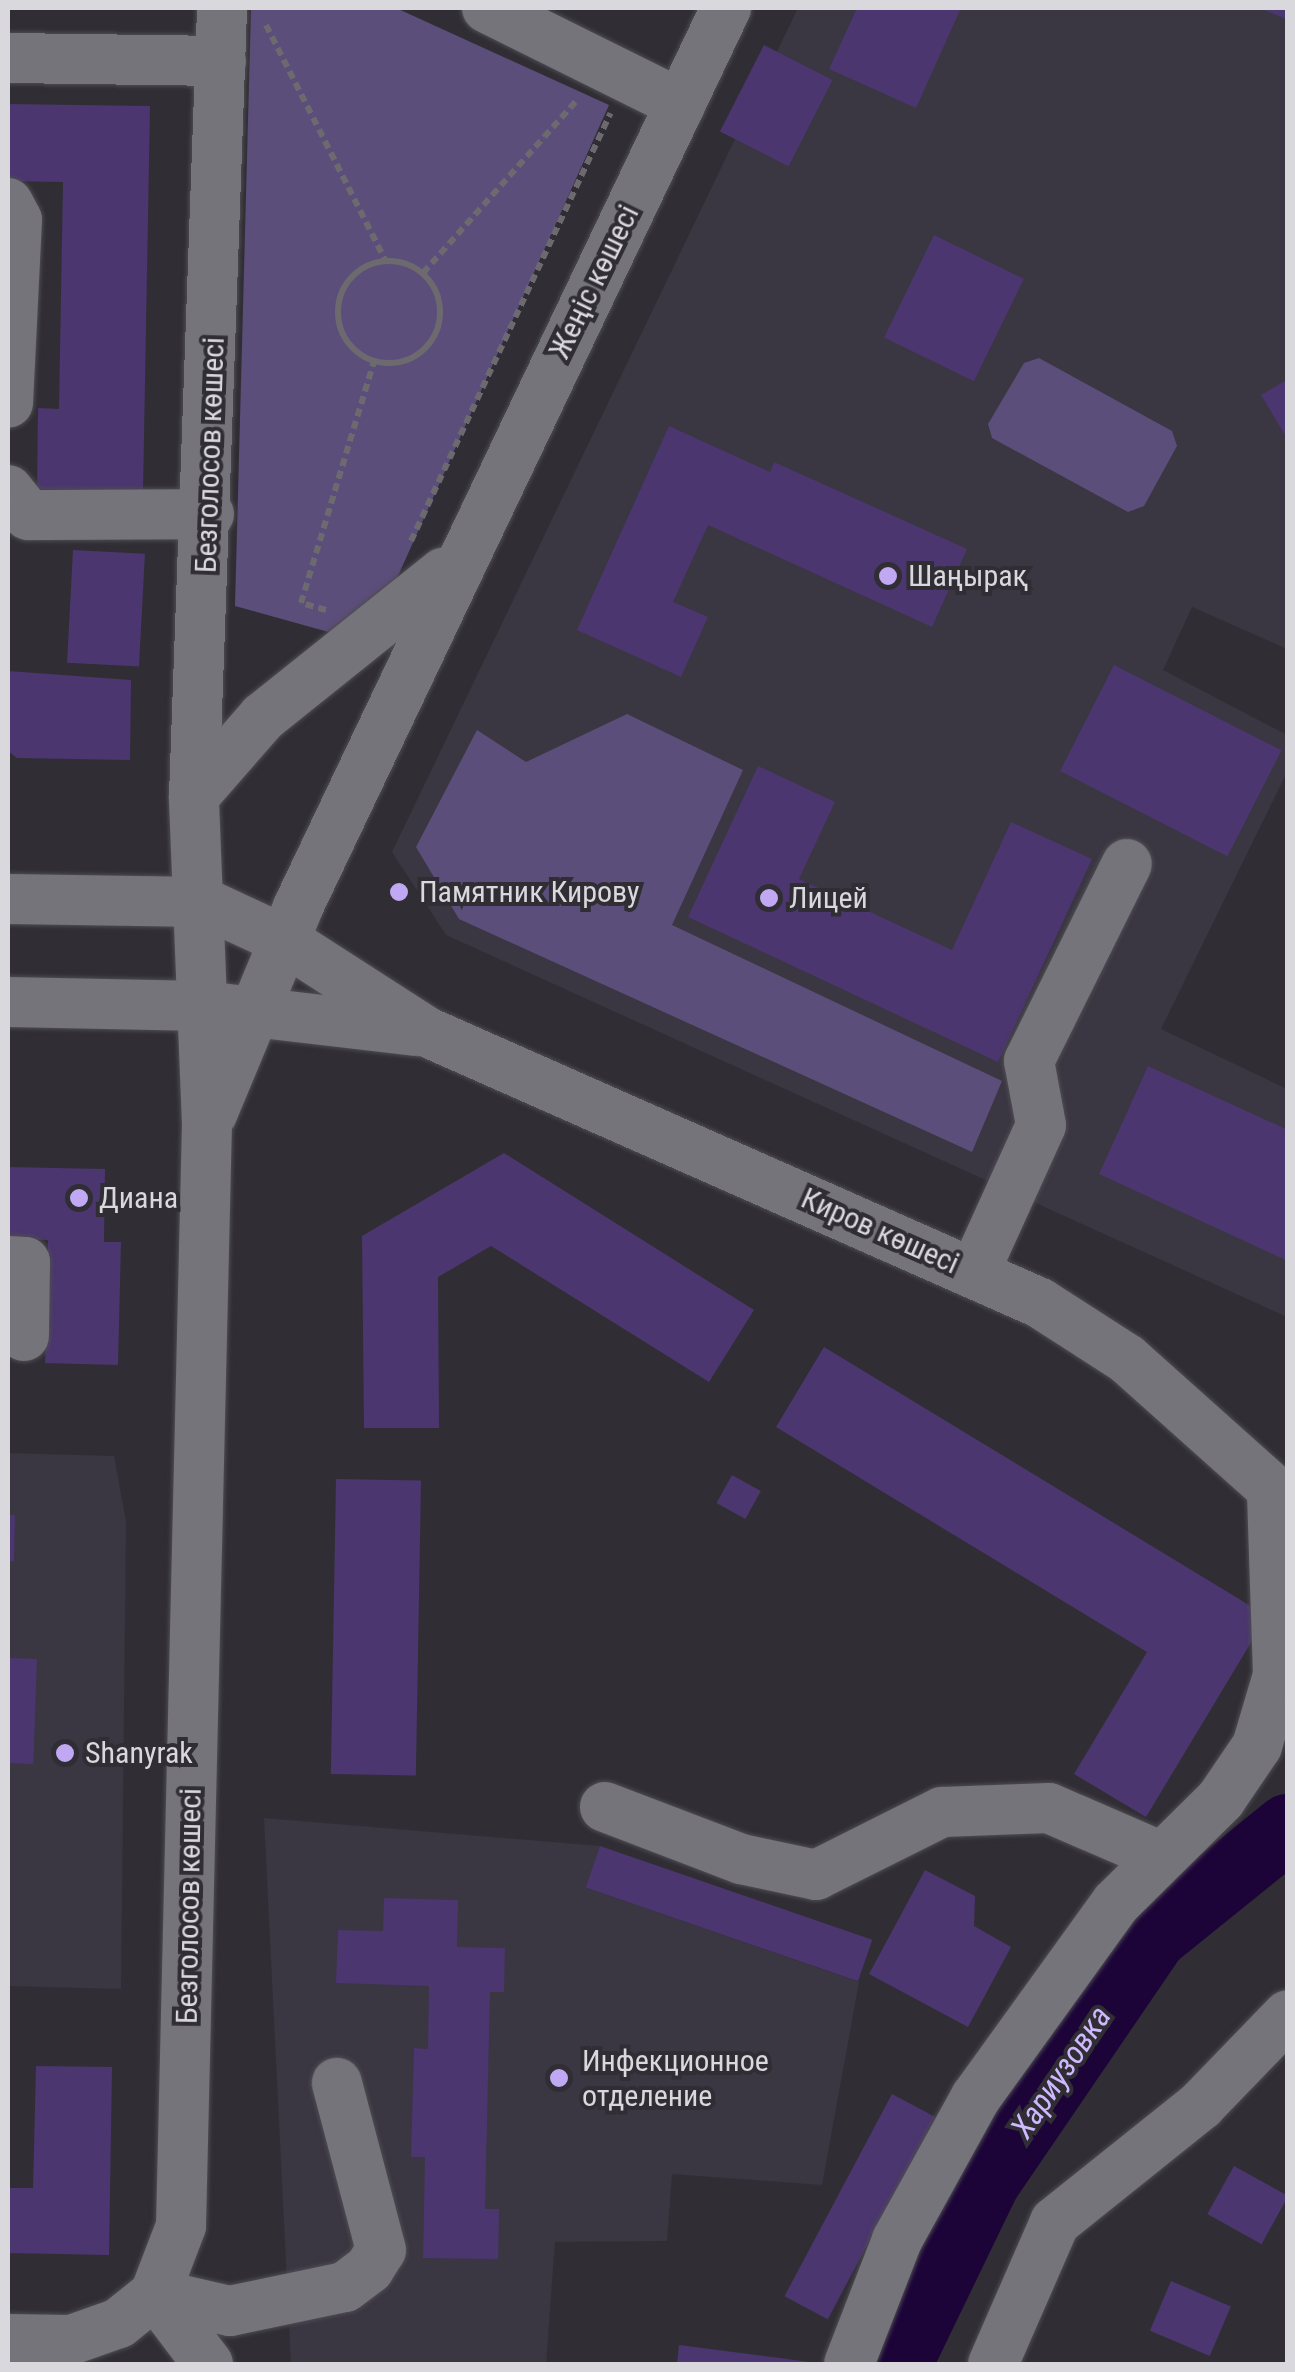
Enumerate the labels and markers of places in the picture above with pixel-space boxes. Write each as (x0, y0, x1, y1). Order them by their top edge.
place label: Шаңырақ (908, 558, 1028, 594)
marker: Шаңырақ (877, 565, 899, 587)
place label: Памятник Кирову (419, 874, 639, 910)
place label: Лицей (789, 880, 868, 916)
marker: Памятник Кирову (388, 881, 410, 903)
marker: Лицей (758, 887, 780, 909)
place label: Диана (99, 1180, 178, 1216)
marker: Диана (68, 1187, 90, 1209)
place label: Shanyrak (85, 1735, 193, 1771)
marker: Shanyrak (54, 1742, 76, 1764)
place label: Инфекционное отделение (582, 2043, 769, 2114)
marker: Инфекционное отделение (546, 2065, 572, 2091)

